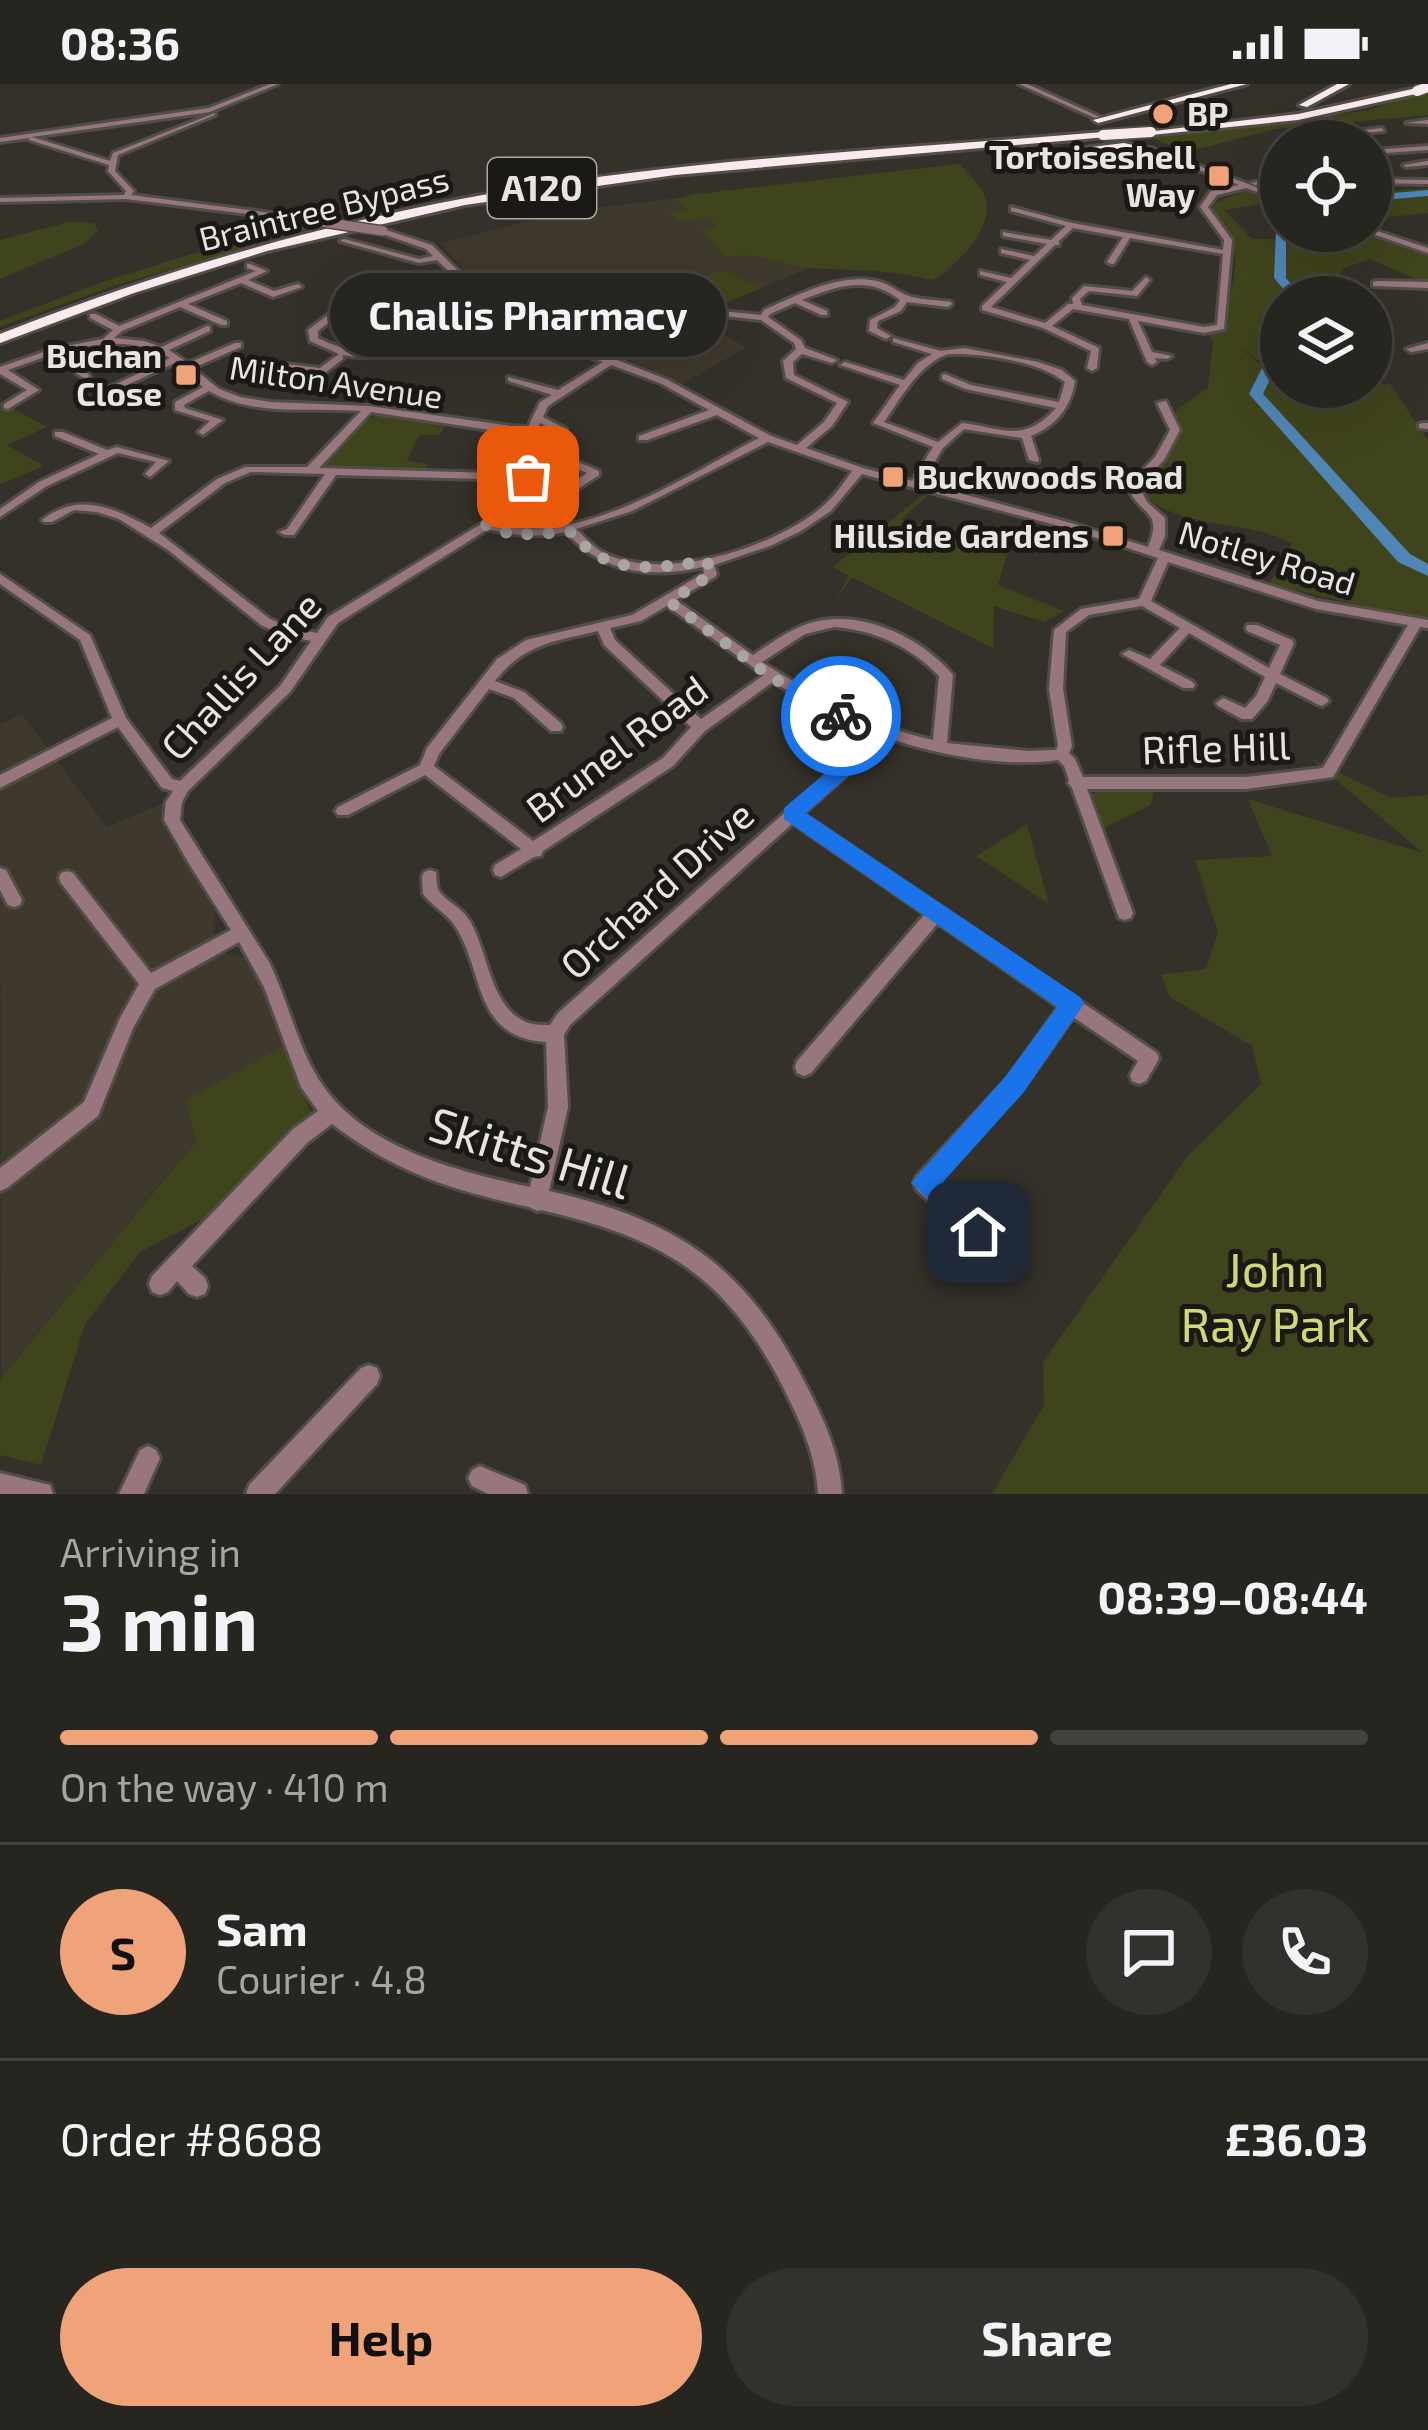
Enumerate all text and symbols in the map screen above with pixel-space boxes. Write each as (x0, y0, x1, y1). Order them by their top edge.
text: 08:36 (60, 15, 180, 69)
place label: BP (1187, 93, 1229, 133)
marker: BP (1150, 101, 1176, 127)
map controls (1260, 120, 1392, 408)
button: locate (1260, 120, 1392, 252)
place label: Tortoiseshell Way (989, 136, 1195, 214)
street label: Braintree Bypass (195, 158, 453, 258)
road number: A120 (488, 158, 596, 218)
marker: Tortoiseshell Way (1206, 163, 1232, 189)
callout: Challis Pharmacy (330, 273, 726, 357)
button: layers (1260, 276, 1392, 408)
text: Challis Pharmacy (368, 291, 688, 338)
place label: Buchan Close (46, 335, 162, 413)
street label: Milton Avenue (227, 346, 445, 416)
marker: Buchan Close (173, 362, 199, 388)
pin (477, 426, 579, 528)
icon: bag (495, 444, 561, 510)
place label: Buckwoods Road (917, 456, 1183, 496)
marker: Buckwoods Road (880, 464, 906, 490)
street label: Notley Road (1174, 511, 1360, 603)
place label: Hillside Gardens (834, 515, 1089, 555)
marker: Hillside Gardens (1100, 523, 1126, 549)
street label: Challis Lane (150, 581, 330, 769)
courier (781, 656, 901, 776)
street label: Brunel Road (516, 664, 716, 831)
icon: bike (808, 683, 874, 749)
street label: Rifle Hill (1141, 720, 1291, 773)
street label: Orchard Drive (550, 790, 762, 988)
street label: Skitts Hill (423, 1093, 638, 1209)
pin (927, 1181, 1029, 1283)
icon: home (945, 1199, 1011, 1265)
park label: John Ray Park (1180, 1239, 1370, 1352)
text: Arriving in (60, 1528, 241, 1575)
text: 08:39–08:44 (1097, 1569, 1368, 1623)
text: 3 min (60, 1573, 258, 1667)
text: On the way · 410 m (60, 1763, 389, 1810)
button: chat (1086, 1889, 1212, 2015)
button: phone (1242, 1889, 1368, 2015)
text: Sam (216, 1901, 308, 1955)
text: S (110, 1925, 136, 1979)
text: Courier · 4.8 (216, 1955, 427, 2002)
text: Order #8688 (60, 2111, 323, 2165)
text: £36.03 (1225, 2111, 1368, 2165)
button: Help (60, 2268, 702, 2406)
button: Share (726, 2268, 1368, 2406)

